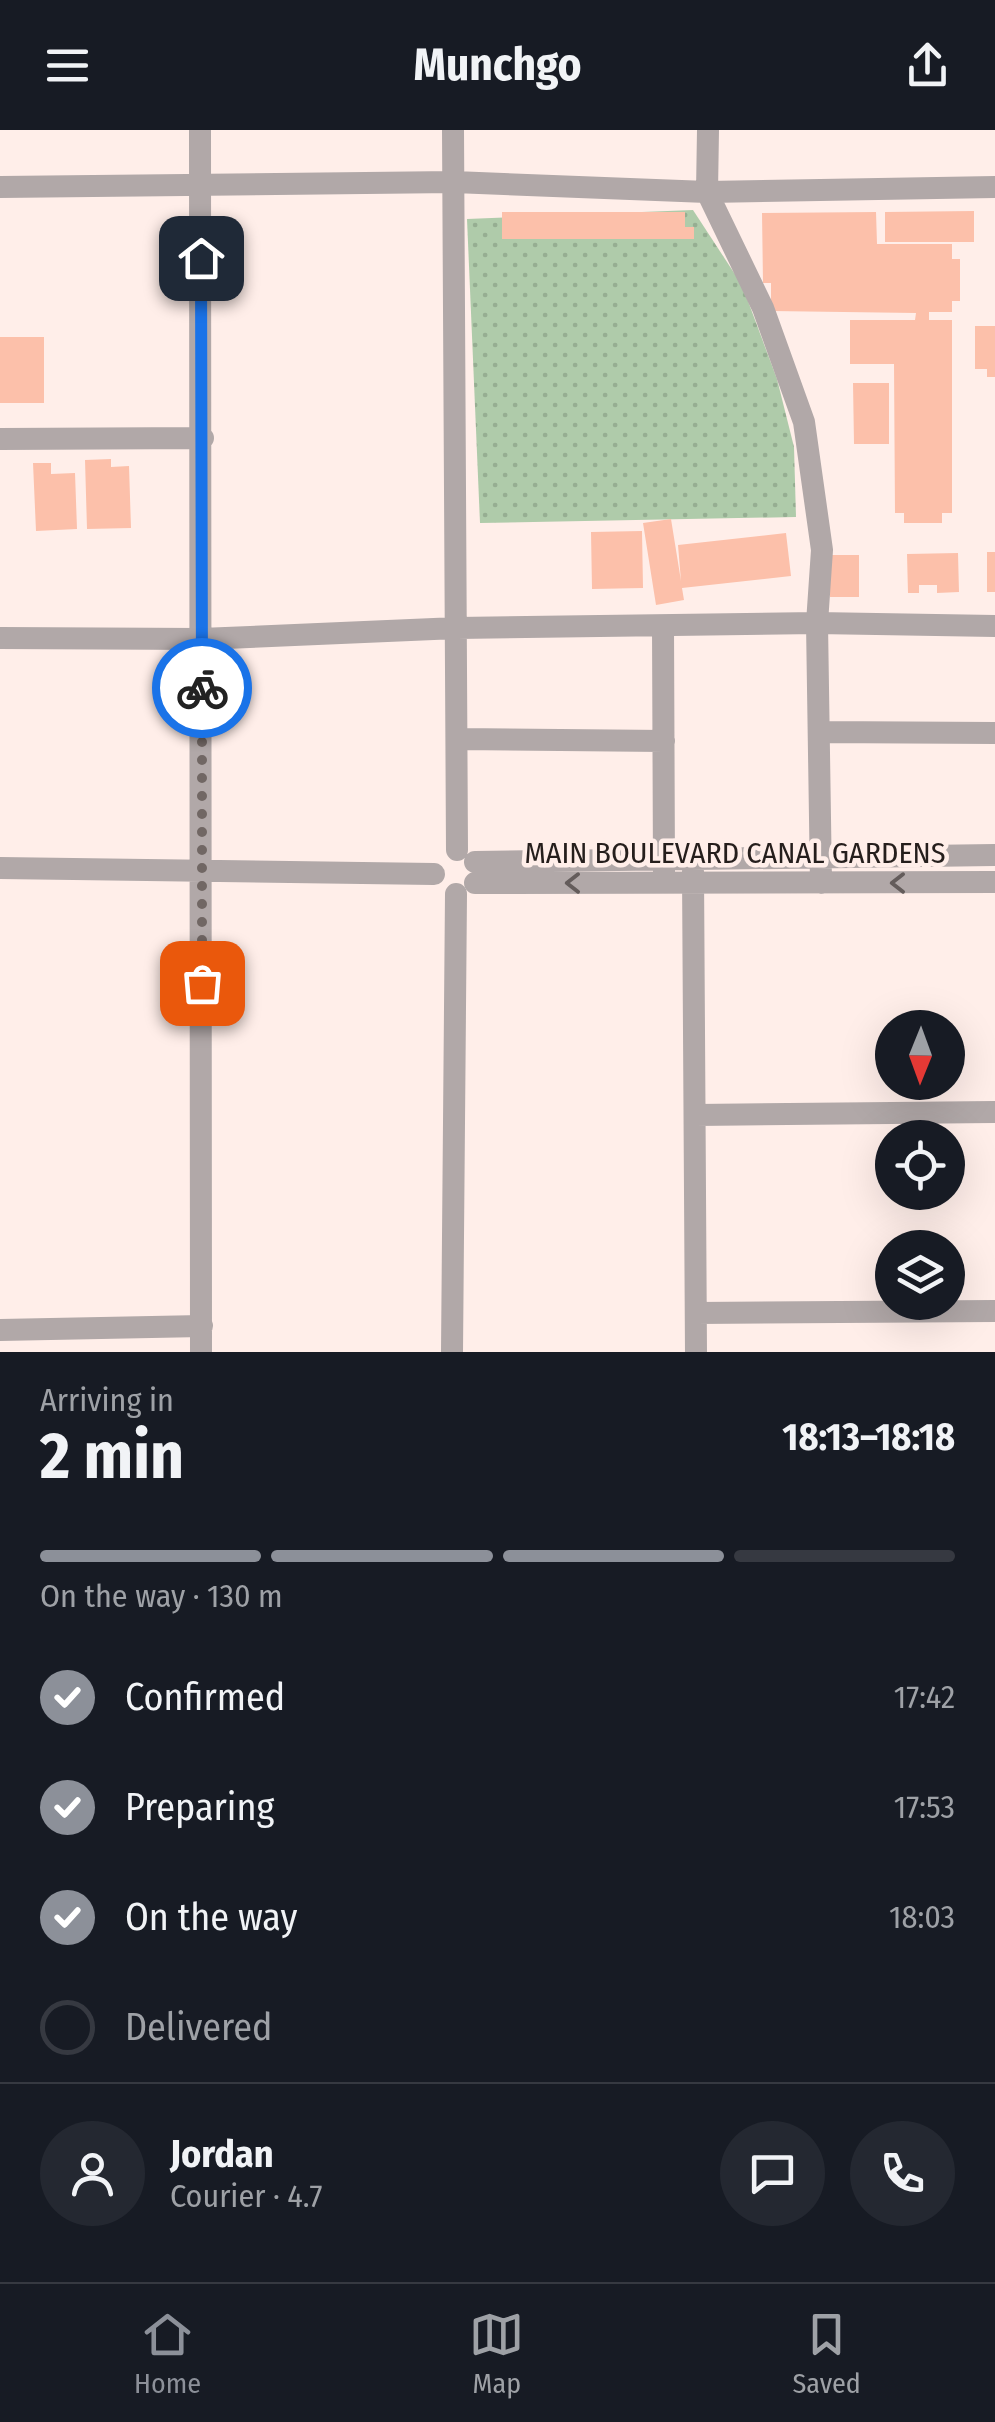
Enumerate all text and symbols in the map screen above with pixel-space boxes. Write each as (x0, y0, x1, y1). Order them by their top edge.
icon: menu (40, 38, 95, 93)
text: Munchgo (414, 38, 581, 92)
icon: share (900, 38, 955, 93)
pin (159, 216, 244, 301)
icon: home (174, 231, 229, 286)
courier (152, 638, 252, 738)
icon: bike (175, 661, 230, 716)
street label: MAIN BOULEVARD CANAL GARDENS (524, 835, 946, 871)
one-way arrow (564, 872, 580, 894)
one-way arrow (889, 872, 904, 894)
pin (160, 941, 245, 1026)
icon: bag (175, 956, 230, 1011)
north arrow (875, 1010, 965, 1100)
map controls (875, 1010, 965, 1320)
button: locate (875, 1120, 965, 1210)
button: layers (875, 1230, 965, 1320)
text: Arriving in (40, 1381, 174, 1419)
text: 18:13–18:18 (782, 1414, 955, 1460)
text: 2 min (40, 1417, 184, 1495)
text: On the way · 130 m (40, 1577, 283, 1615)
icon: check (40, 1670, 95, 1725)
text: Confirmed (125, 1674, 285, 1720)
text: 17:42 (894, 1678, 955, 1716)
icon: check (40, 1780, 95, 1835)
text: Preparing (125, 1784, 274, 1830)
text: 17:53 (894, 1788, 955, 1826)
icon: check (40, 1890, 95, 1945)
text: On the way (125, 1894, 297, 1940)
text: 18:03 (889, 1898, 955, 1936)
text: Delivered (125, 2004, 272, 2050)
button: person (40, 2121, 145, 2226)
button: chat (720, 2121, 825, 2226)
button: phone (850, 2121, 955, 2226)
text: Jordan (170, 2131, 274, 2177)
text: Courier · 4.7 (170, 2177, 322, 2215)
tab: Home (134, 2307, 201, 2400)
tab: Map (469, 2307, 524, 2400)
tab: Saved (792, 2307, 861, 2400)

